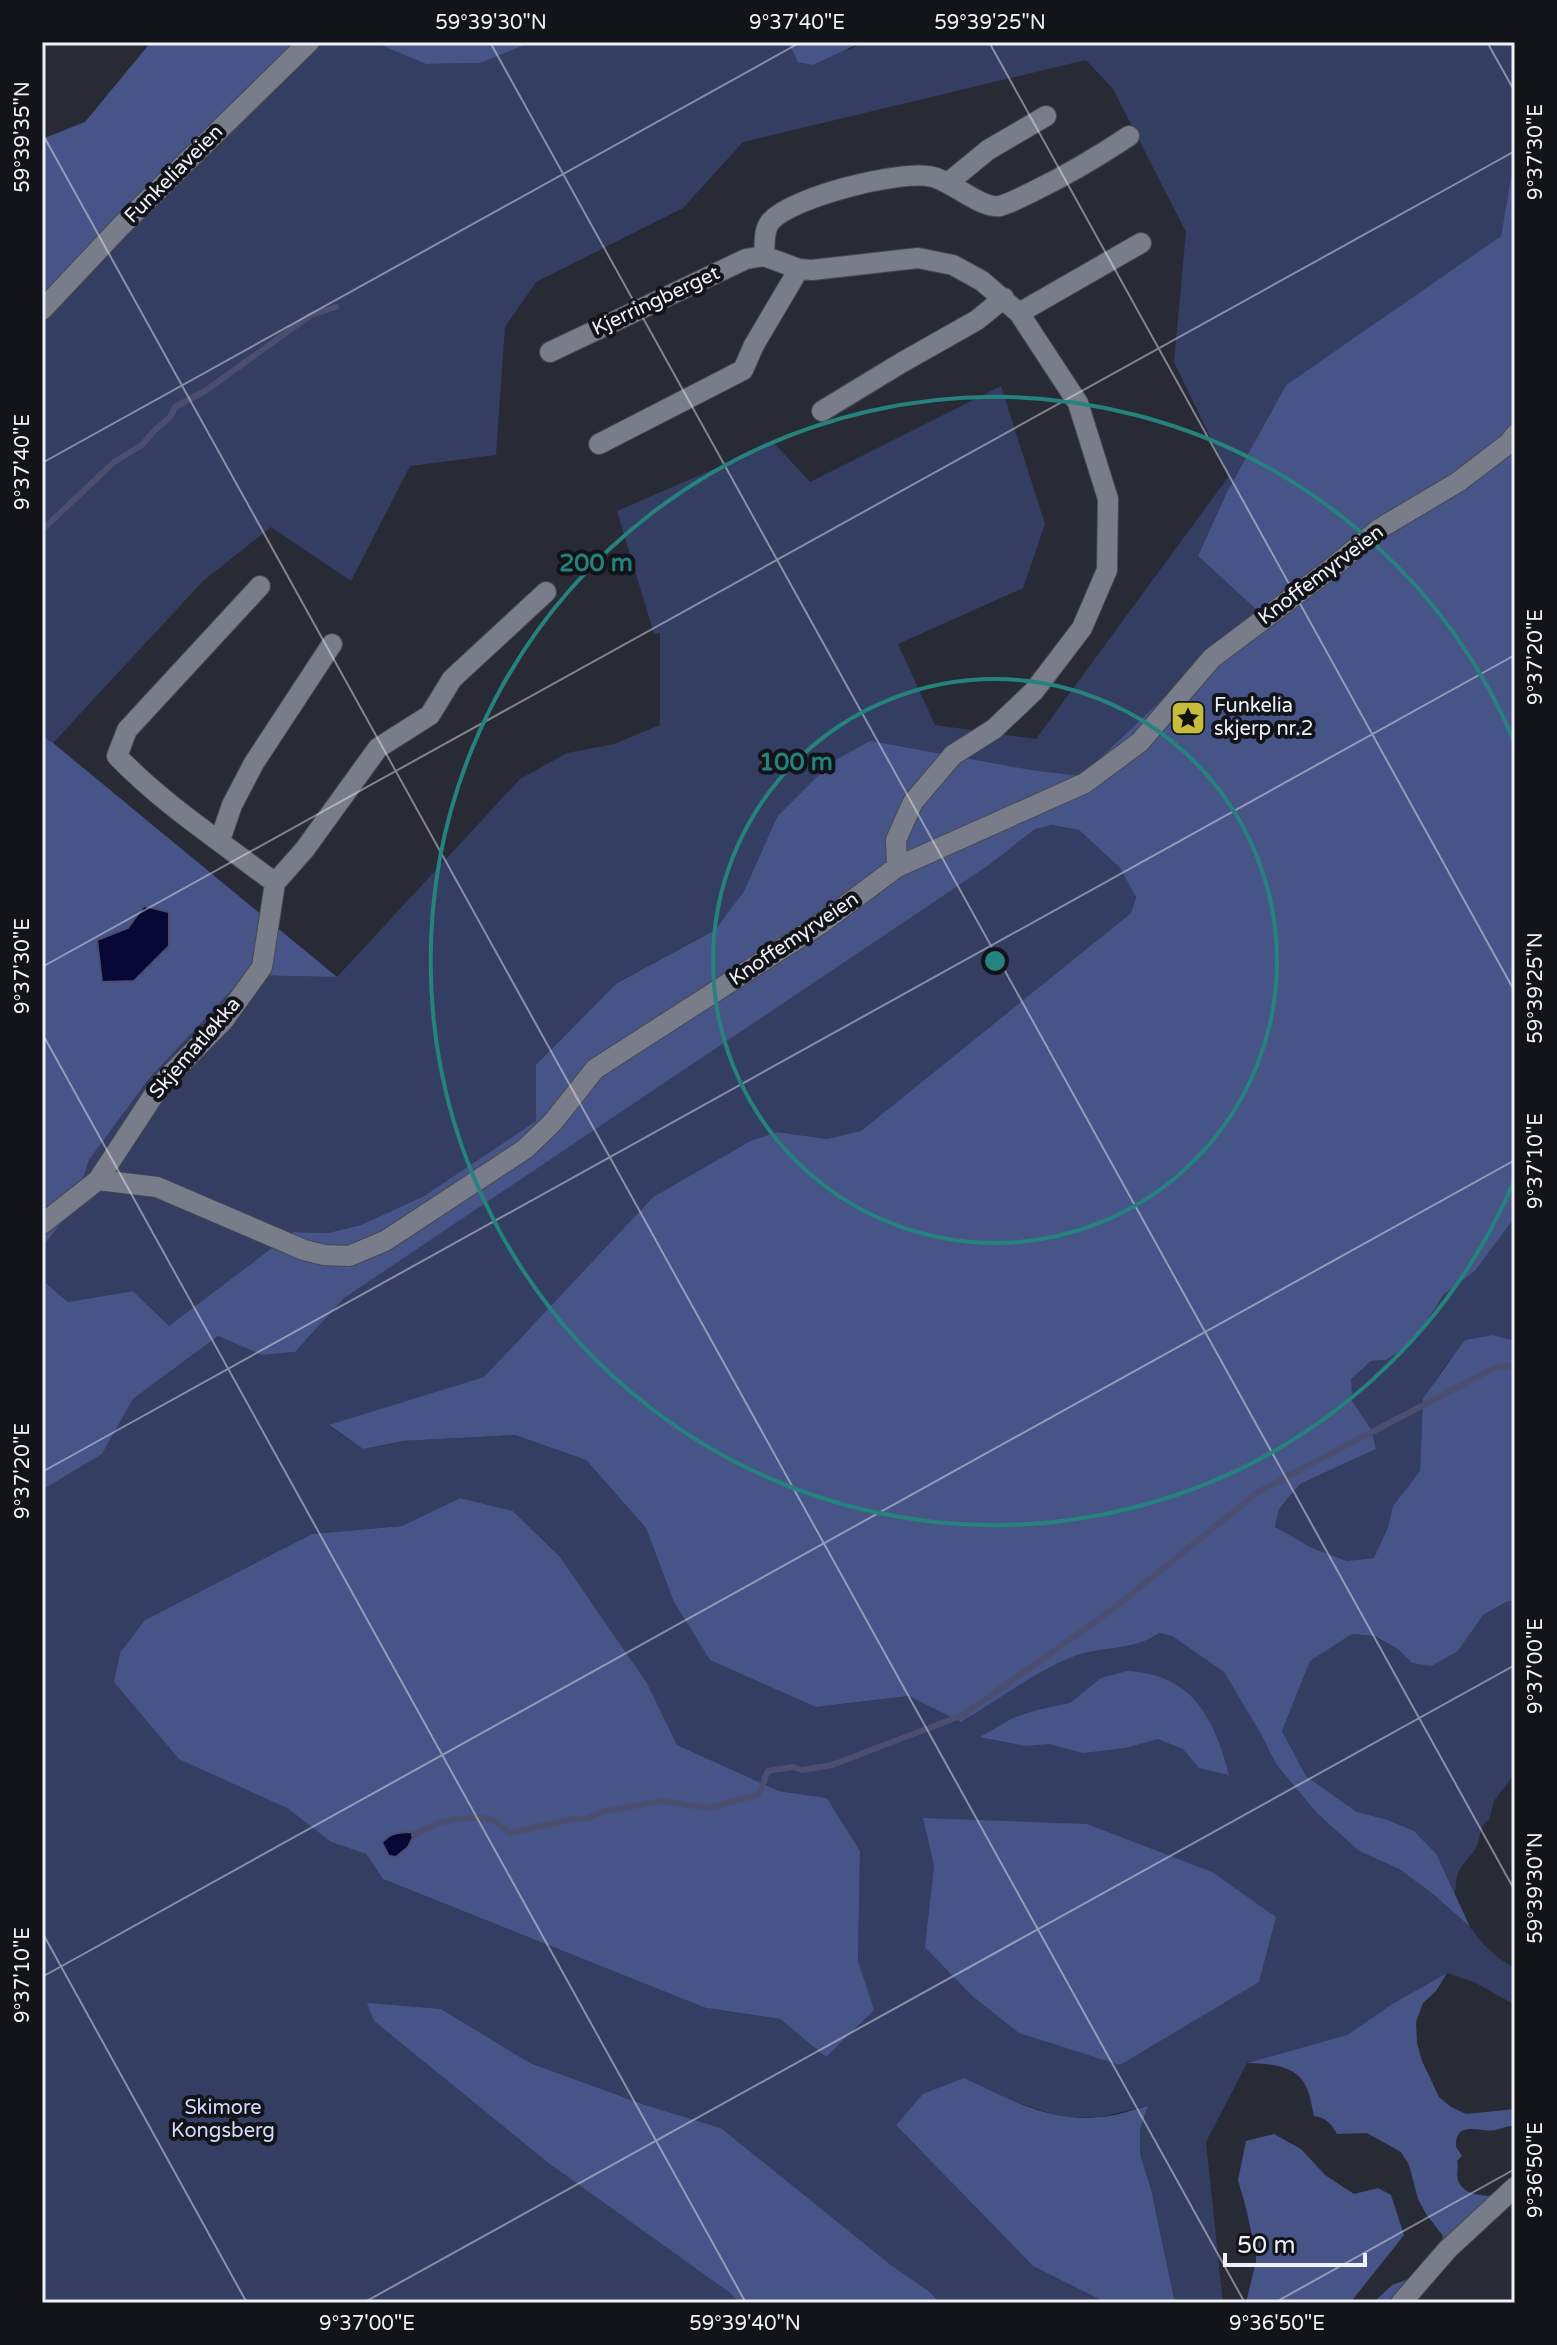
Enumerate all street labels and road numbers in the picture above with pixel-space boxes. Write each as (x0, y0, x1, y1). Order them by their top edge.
street label: Funkeliaveien (120, 120, 228, 228)
street label: Kjerringberget (588, 261, 724, 341)
street label: Knoffemyrveien (1254, 520, 1388, 630)
street label: Knoffemyrveien (725, 887, 863, 991)
street label: Skjematløkka (144, 992, 246, 1104)

